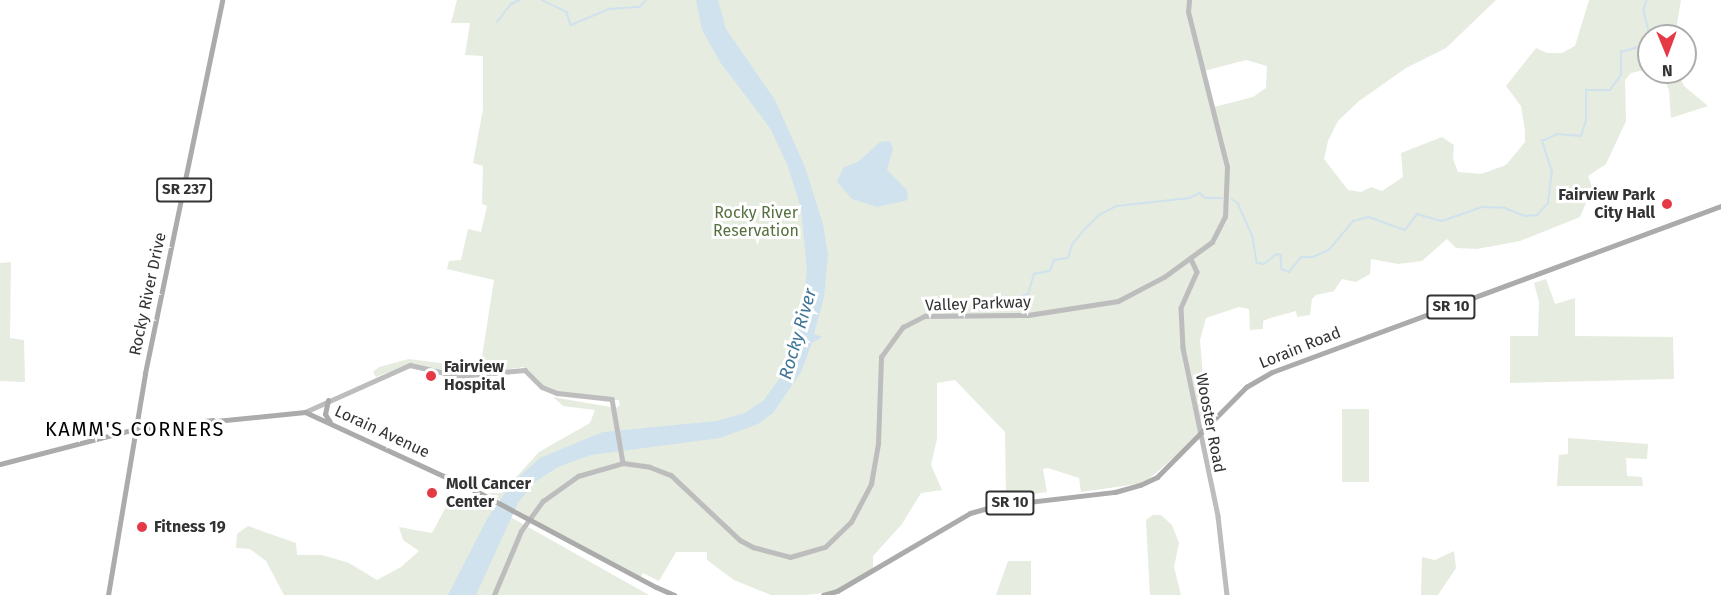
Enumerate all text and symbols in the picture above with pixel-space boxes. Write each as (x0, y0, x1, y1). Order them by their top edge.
north arrow (1637, 24, 1697, 84)
text: N (1662, 61, 1673, 80)
road number: SR 237 (156, 178, 213, 202)
place label: Fairview Park City Hall (1558, 185, 1655, 223)
marker: Fairview Park City Hall (1660, 197, 1674, 211)
park label: Rocky River Reservation (713, 203, 799, 241)
street label: Rocky River Drive (126, 231, 170, 357)
water label: Rocky River (775, 286, 821, 382)
street label: Valley Parkway (925, 293, 1031, 315)
road number: SR 10 (1426, 295, 1476, 319)
street label: Lorain Road (1256, 323, 1344, 373)
place label: Fairview Hospital (444, 357, 505, 395)
marker: Fairview Hospital (422, 367, 440, 385)
street label: Wooster Road (1191, 372, 1229, 474)
street label: Lorain Avenue (332, 402, 432, 462)
district label: KAMM'S CORNERS (45, 417, 225, 441)
place label: Moll Cancer Center (446, 474, 531, 512)
marker: Moll Cancer Center (423, 484, 441, 502)
road number: SR 10 (984, 491, 1036, 515)
place label: Fitness 19 (154, 517, 226, 537)
marker: Fitness 19 (135, 520, 149, 534)

